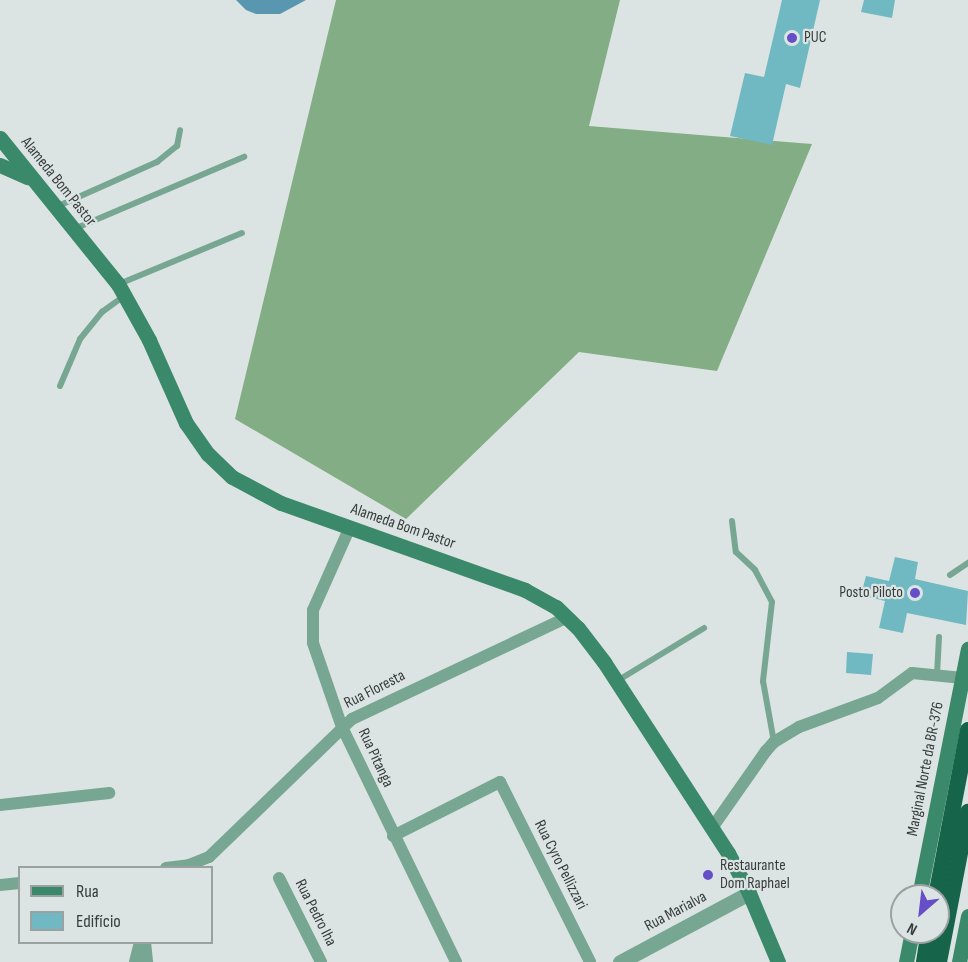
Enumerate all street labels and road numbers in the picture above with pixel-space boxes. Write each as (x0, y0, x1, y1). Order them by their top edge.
street label: Alameda Bom Pastor (16, 133, 100, 231)
street label: Alameda Bom Pastor (348, 500, 458, 554)
street label: Rua Floresta (341, 666, 409, 714)
street label: Marginal Norte da BR-376 (904, 700, 948, 838)
street label: Rua Pitanga (353, 726, 397, 790)
street label: Rua Cyro Pellizzari (529, 817, 591, 913)
street label: Rua Pedro Iha (290, 876, 340, 950)
street label: Rua Marialva (642, 888, 710, 936)

